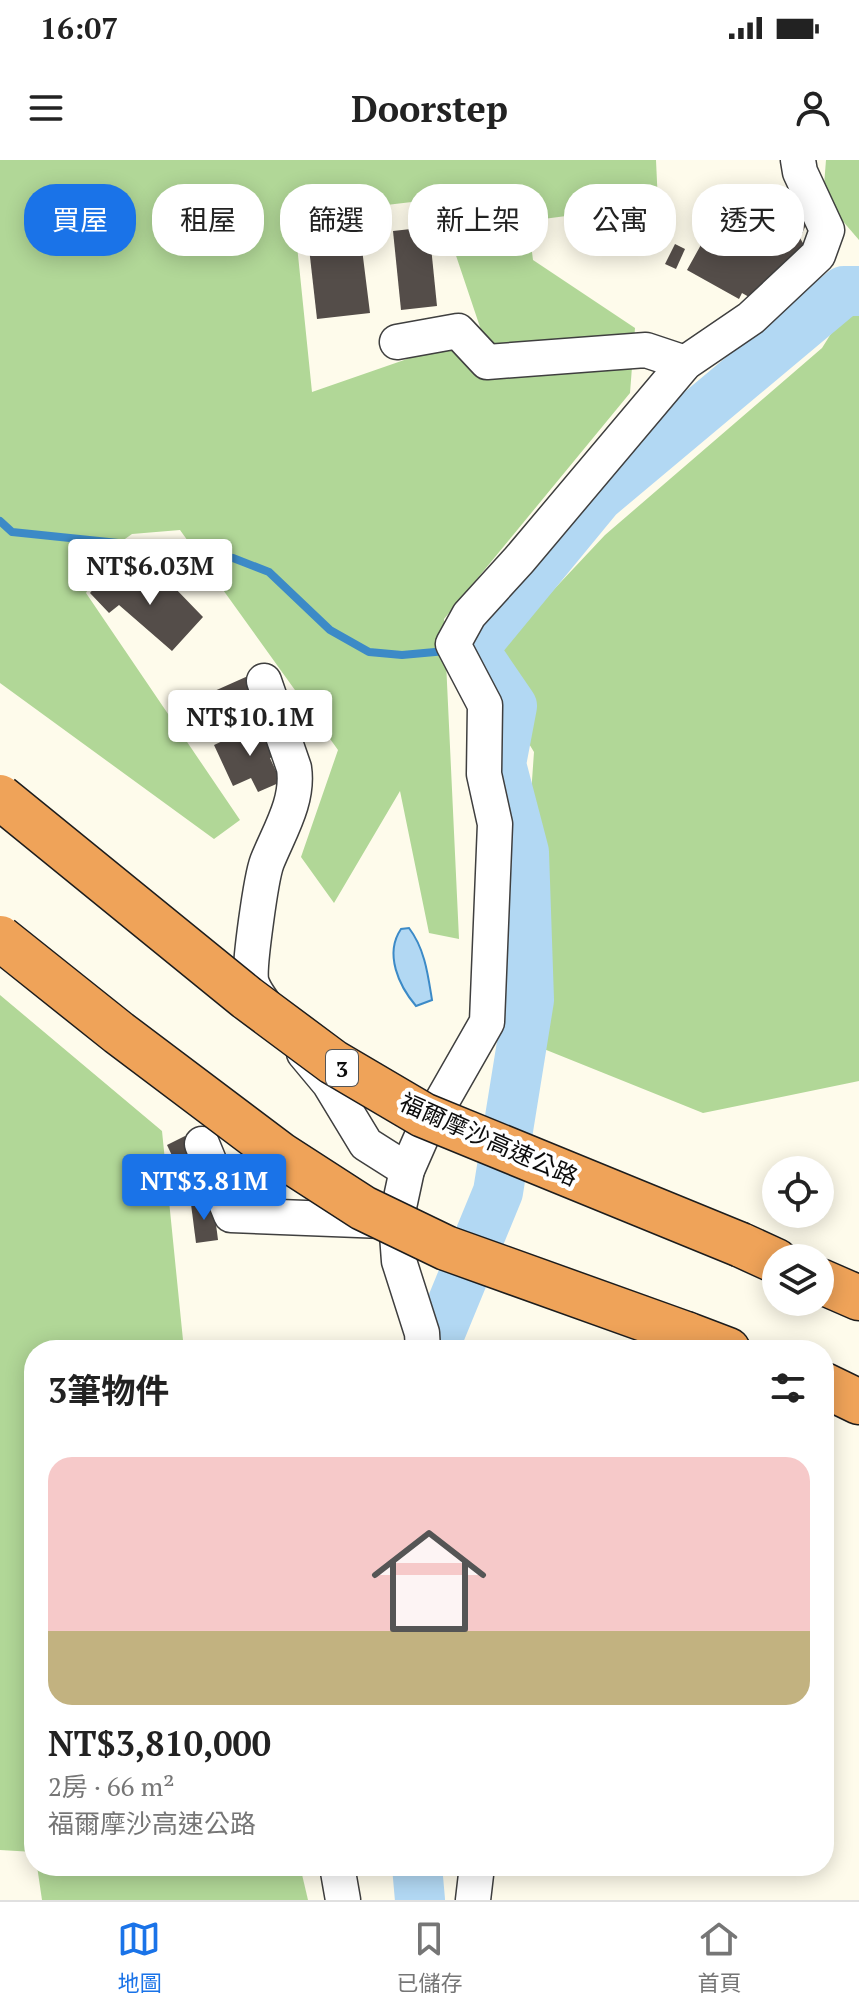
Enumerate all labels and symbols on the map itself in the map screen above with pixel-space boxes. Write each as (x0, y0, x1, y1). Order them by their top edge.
pin: NT$6.03M (67, 539, 233, 607)
pin: NT$10.1M (167, 690, 333, 758)
road number: 3 (326, 1050, 358, 1086)
street label: 福爾摩沙高速公路 (395, 1085, 583, 1193)
pin: NT$3.81M (121, 1154, 287, 1222)

